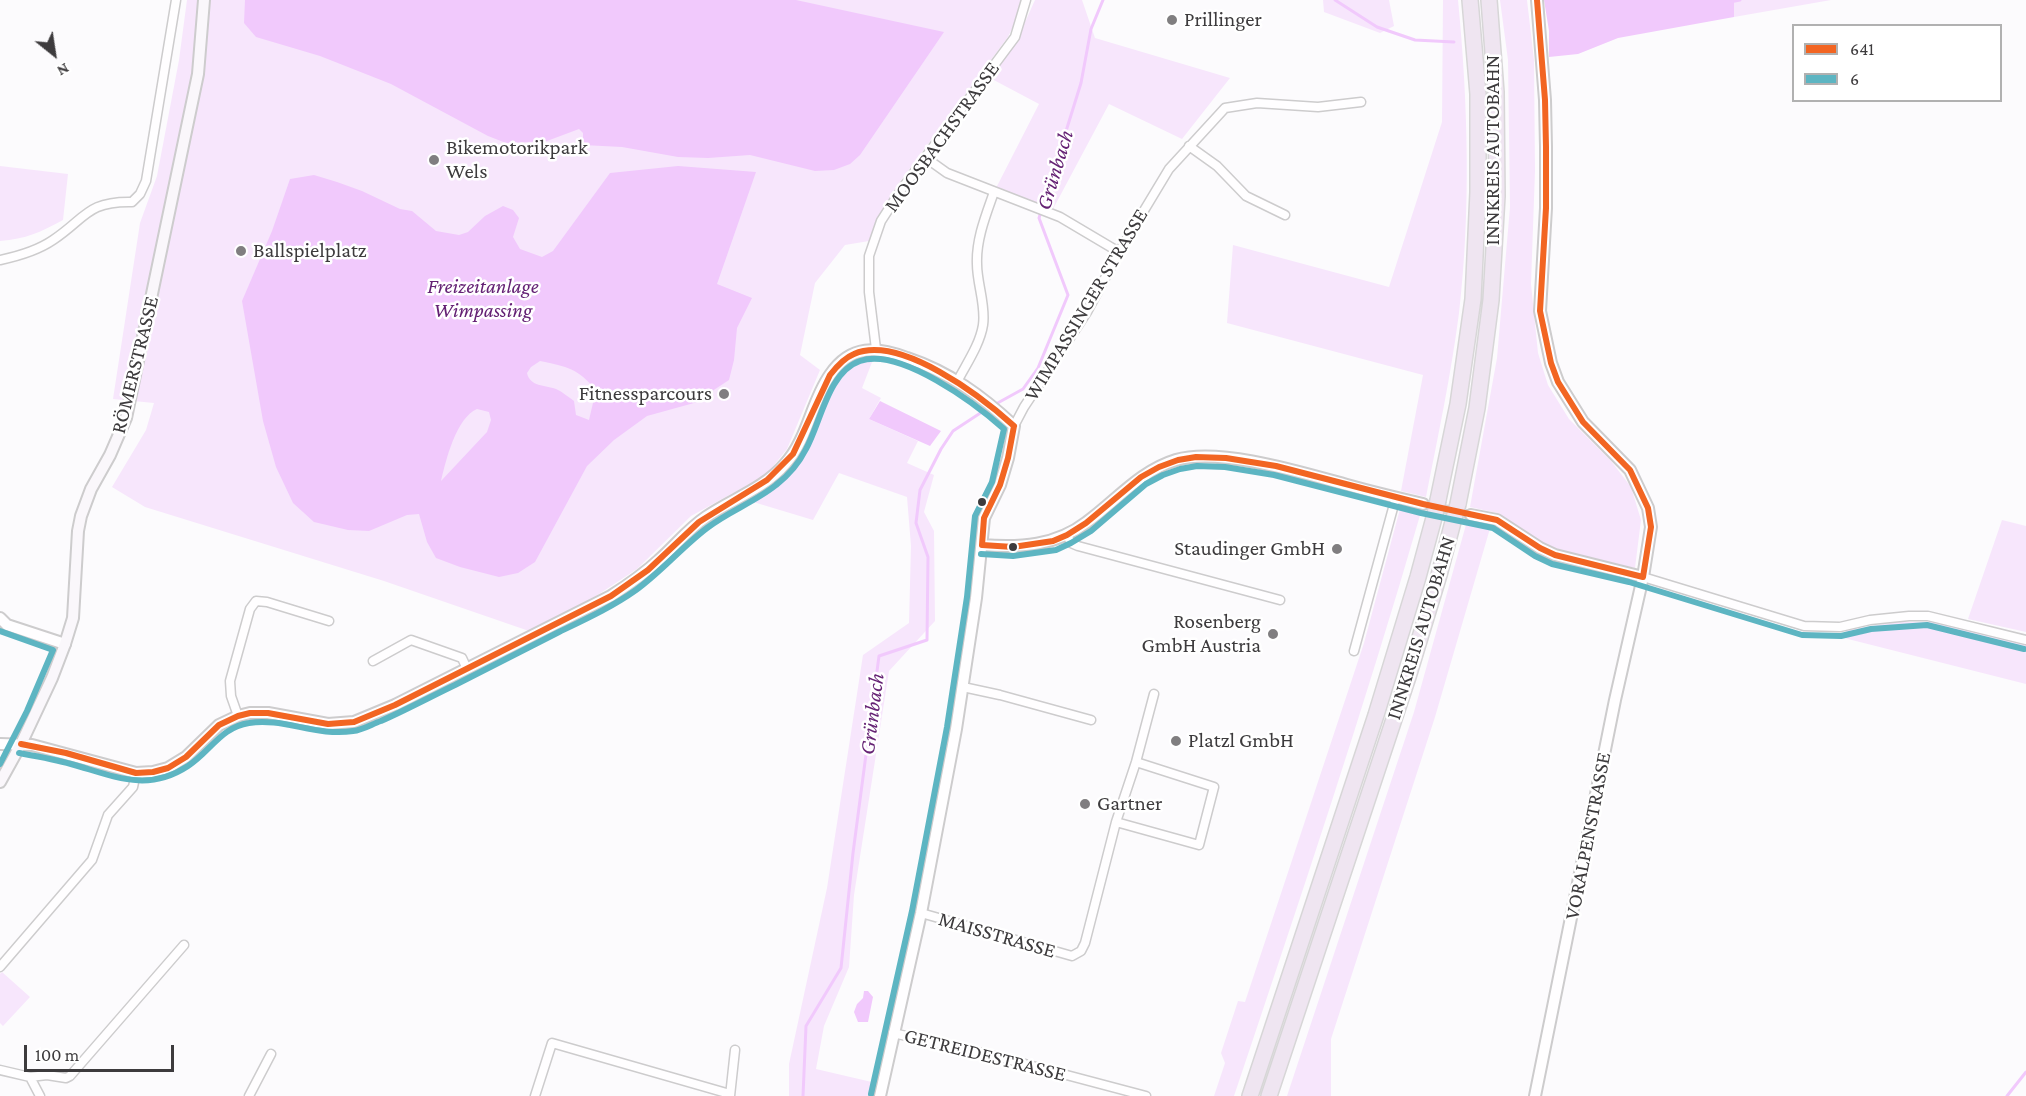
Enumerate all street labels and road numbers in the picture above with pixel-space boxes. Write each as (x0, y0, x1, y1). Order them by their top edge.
street label: INNKREIS AUTOBAHN (1480, 55, 1506, 245)
street label: MOOSBACHSTRASSE (879, 57, 1005, 217)
street label: WIMPASSINGER STRASSE (1019, 204, 1153, 406)
street label: RÖMERSTRASSE (106, 294, 164, 436)
street label: INNKREIS AUTOBAHN (1381, 533, 1461, 723)
street label: VORALPENSTRASSE (1559, 750, 1617, 922)
street label: MAISSTRASSE (936, 906, 1058, 964)
street label: GETREIDESTRASSE (901, 1023, 1069, 1087)

